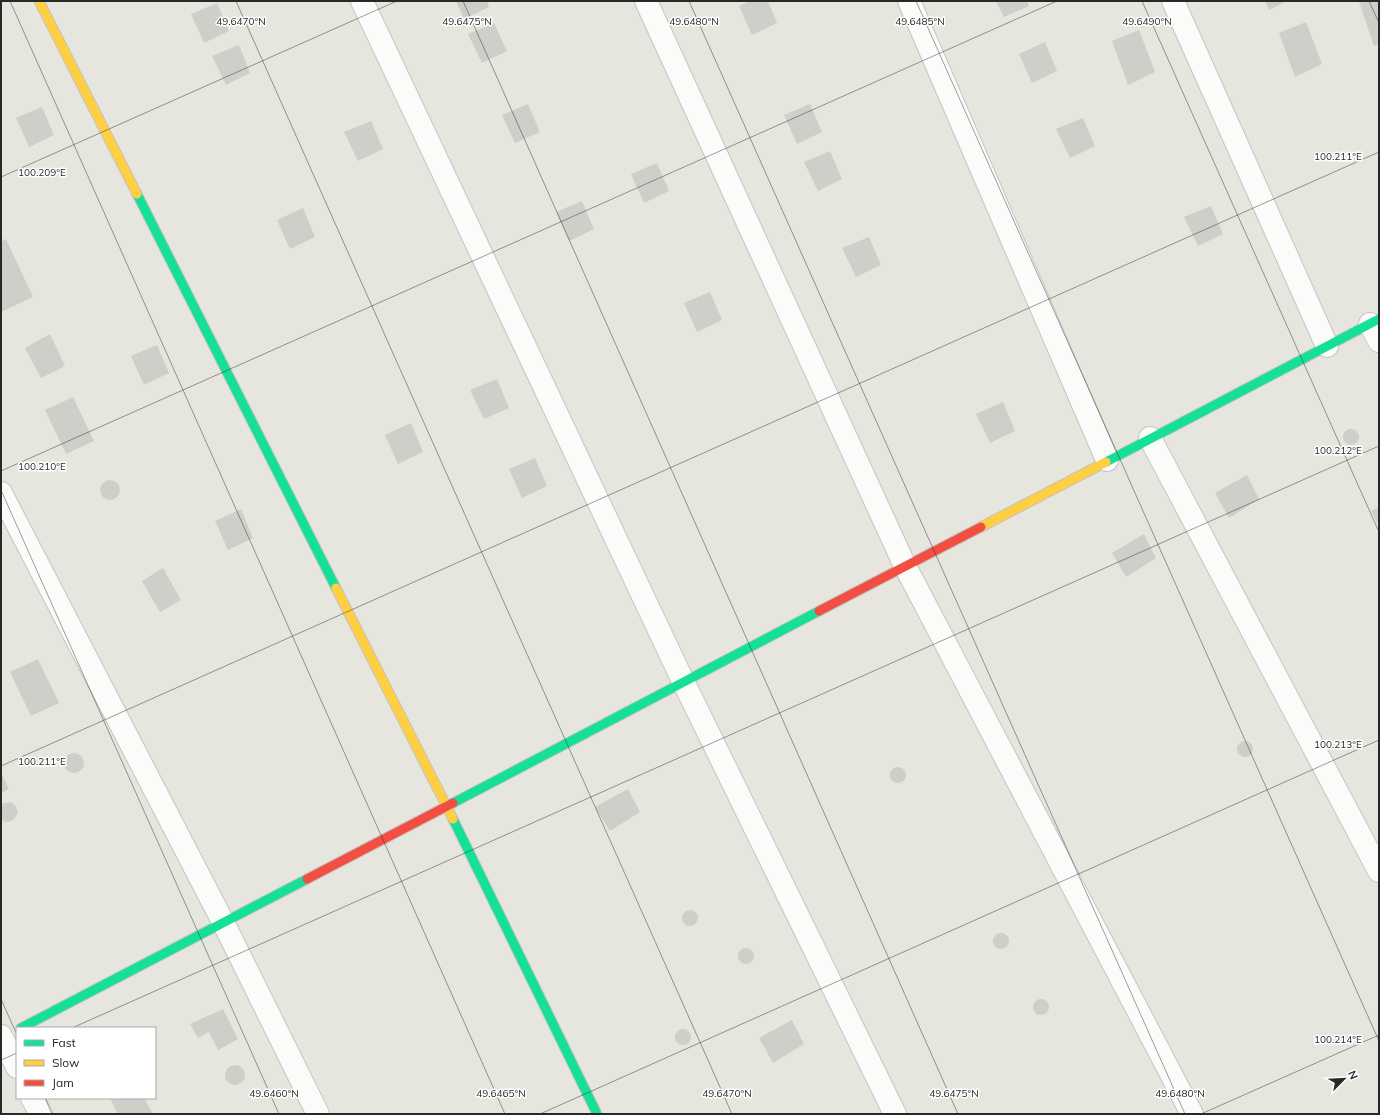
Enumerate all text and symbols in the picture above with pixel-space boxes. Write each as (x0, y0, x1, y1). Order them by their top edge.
text: 49.6470°N (216, 15, 266, 28)
text: 49.6475°N (442, 15, 492, 28)
text: 49.6480°N (669, 15, 719, 28)
text: 49.6485°N (895, 15, 945, 28)
text: 49.6490°N (1122, 15, 1172, 28)
text: 100.211°E (1314, 150, 1362, 163)
text: 100.209°E (18, 166, 66, 179)
text: 100.212°E (1314, 444, 1362, 457)
text: 100.210°E (18, 460, 66, 473)
text: 100.213°E (1314, 738, 1362, 751)
text: 100.211°E (18, 755, 66, 768)
legend (16, 1027, 156, 1099)
text: 100.214°E (1314, 1033, 1362, 1046)
text: Fast (52, 1035, 76, 1050)
text: Slow (52, 1055, 80, 1070)
north arrow (1324, 1059, 1364, 1099)
text: N (1345, 1068, 1361, 1082)
text: Jam (52, 1075, 74, 1090)
text: 49.6460°N (249, 1087, 299, 1100)
text: 49.6465°N (476, 1087, 526, 1100)
text: 49.6470°N (702, 1087, 752, 1100)
text: 49.6475°N (929, 1087, 979, 1100)
text: 49.6480°N (1155, 1087, 1205, 1100)

